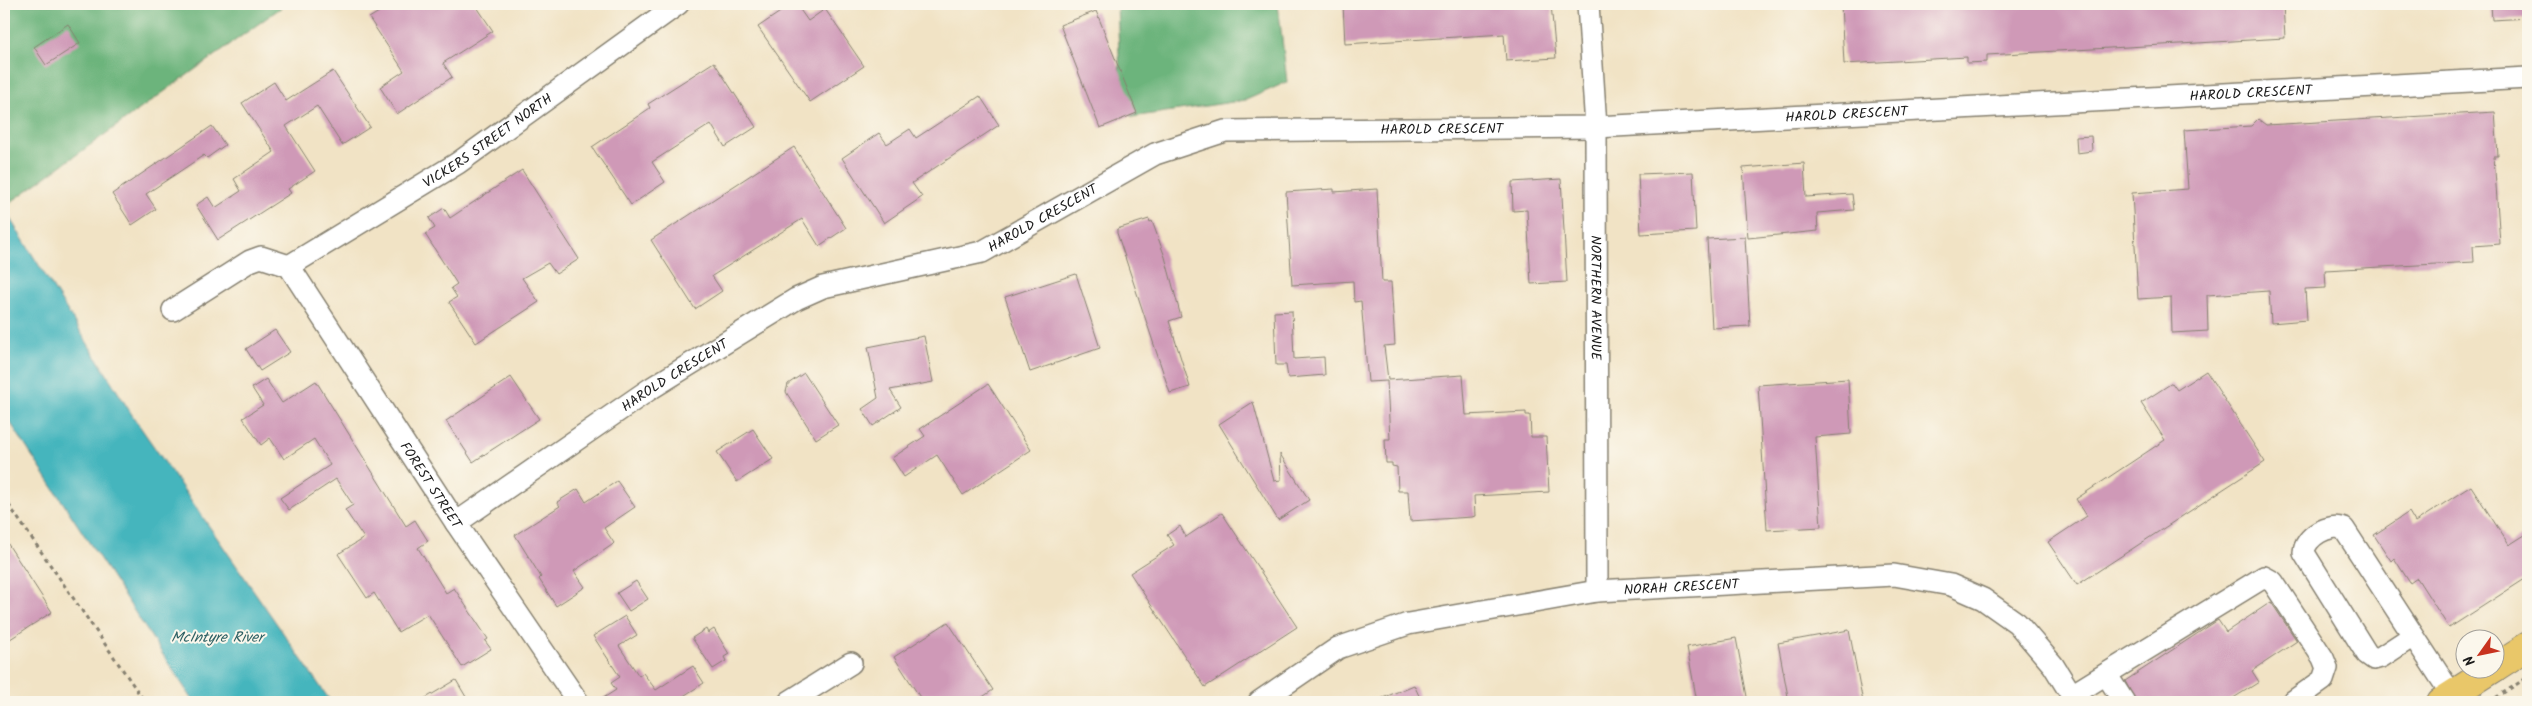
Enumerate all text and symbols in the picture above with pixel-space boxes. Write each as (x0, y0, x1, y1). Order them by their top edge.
street label: HAROLD CRESCENT (2189, 79, 2314, 108)
street label: VICKERS STREET NORTH (419, 88, 557, 194)
street label: HAROLD CRESCENT (1785, 101, 1910, 129)
street label: HAROLD CRESCENT (1380, 118, 1505, 141)
street label: HAROLD CRESCENT (984, 178, 1103, 259)
street label: NORTHERN AVENUE (1584, 235, 1607, 361)
street label: HAROLD CRESCENT (617, 333, 734, 418)
street label: FOREST STREET (394, 438, 468, 535)
street label: NORAH CRESCENT (1623, 573, 1741, 602)
water label: McIntyre River (171, 626, 266, 650)
north arrow (2454, 628, 2504, 678)
text: N (2458, 651, 2482, 670)

